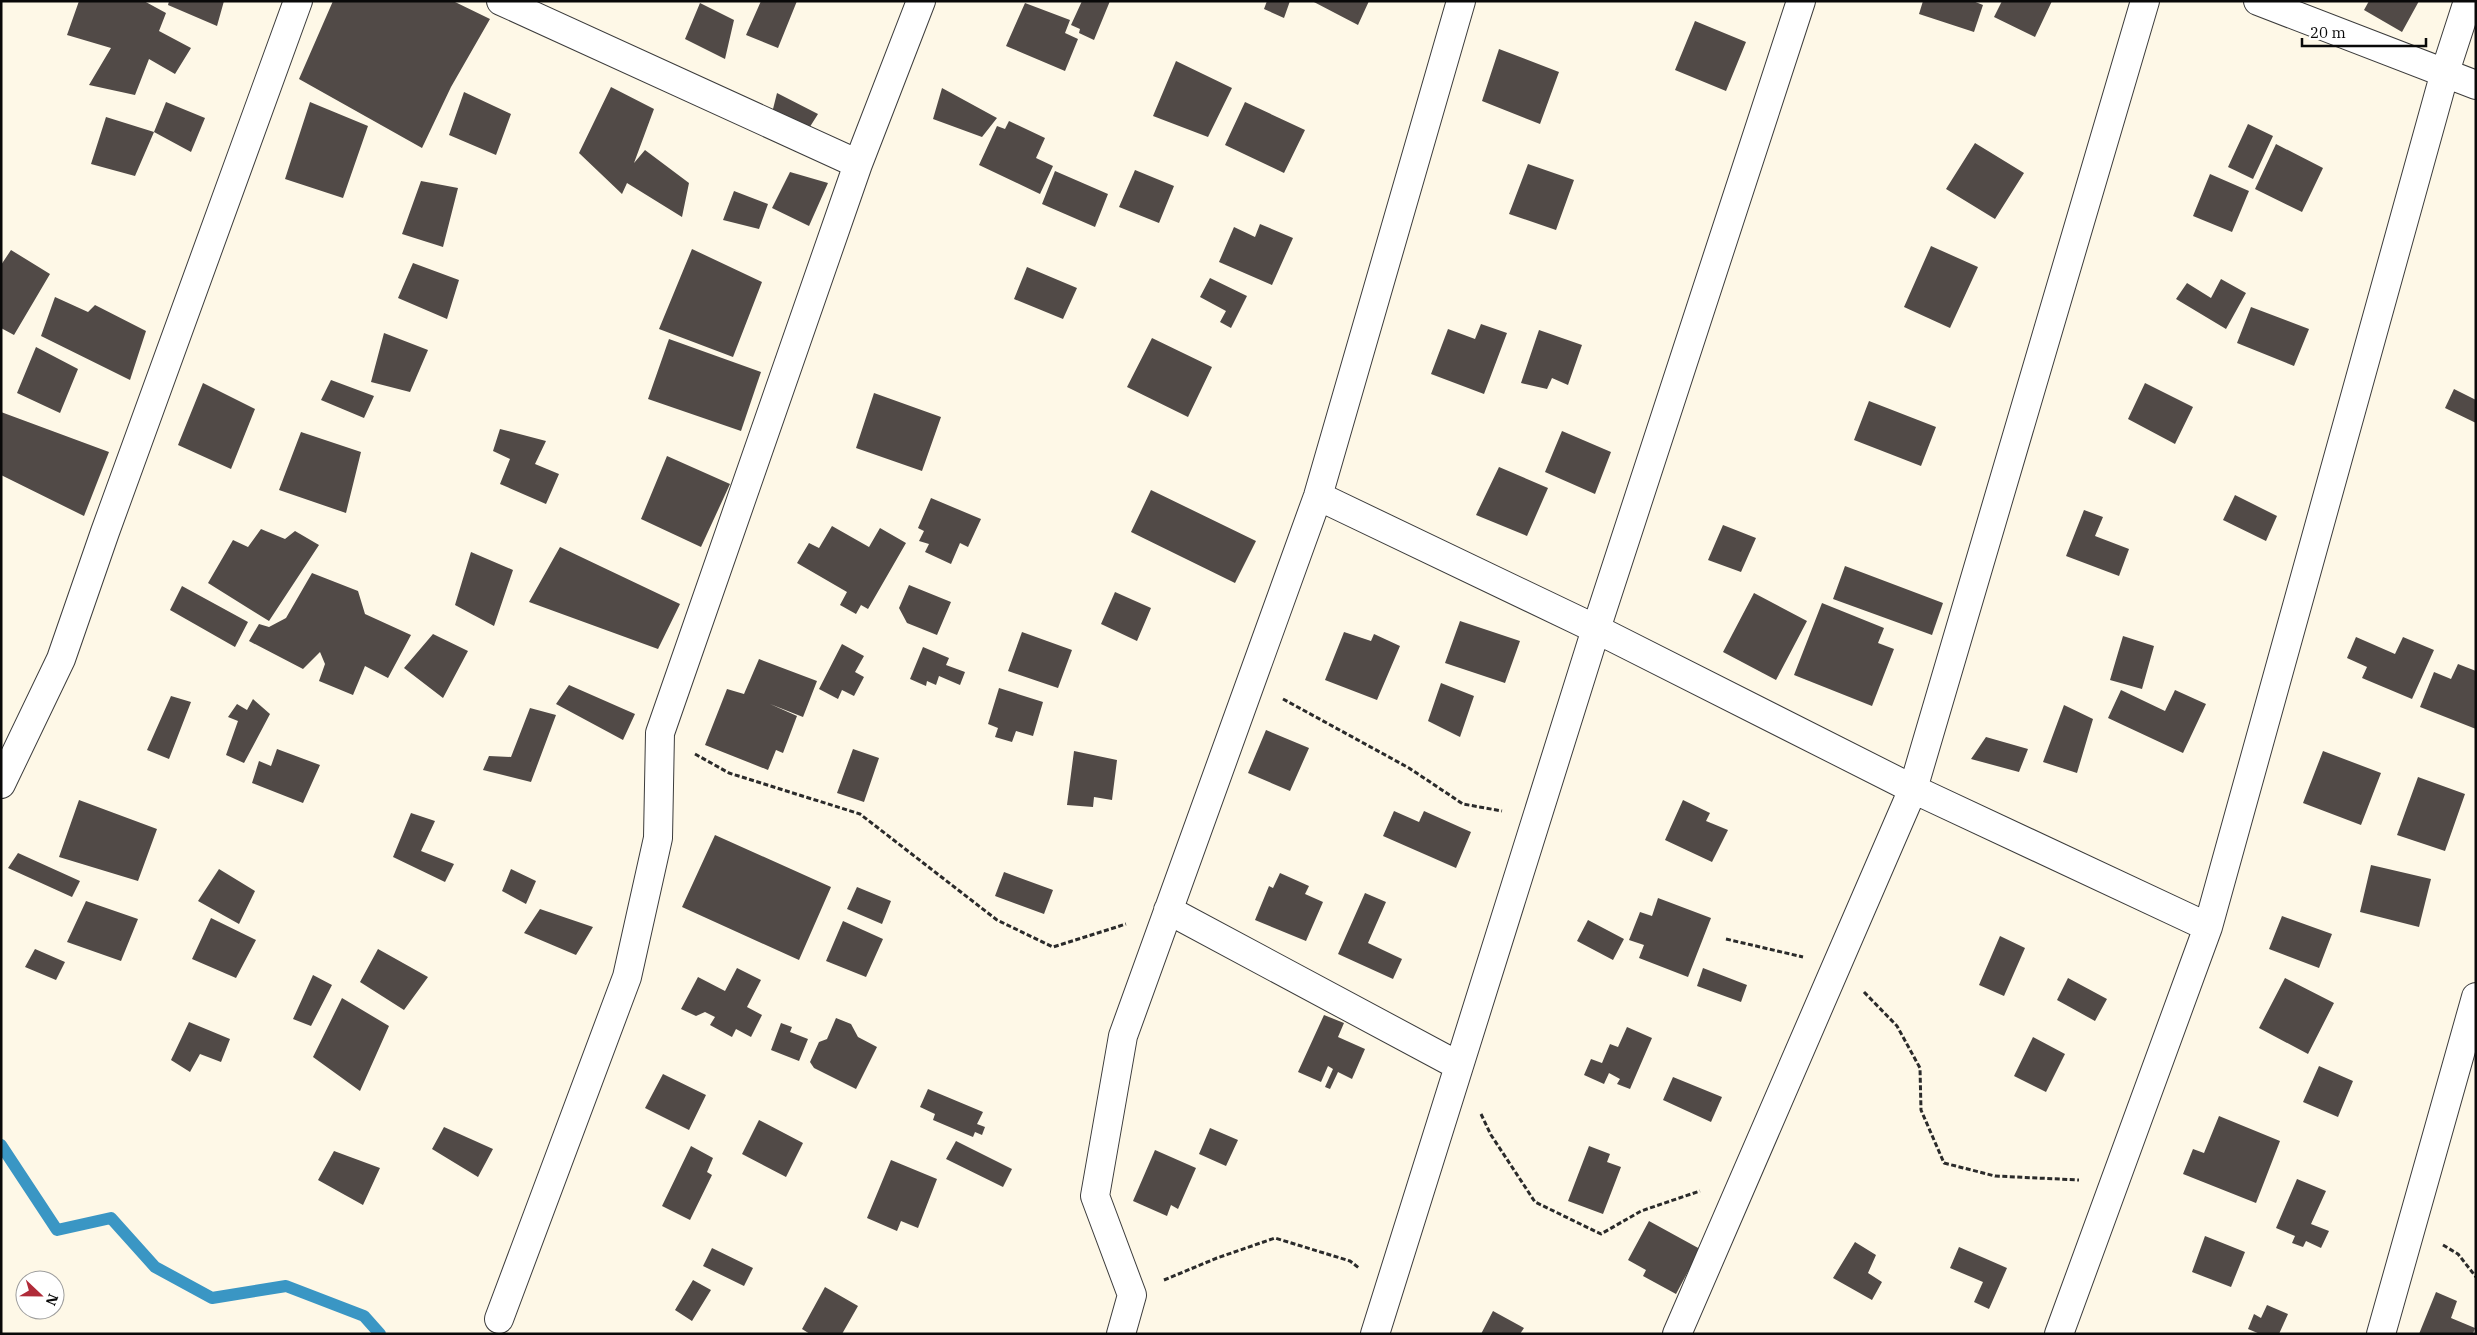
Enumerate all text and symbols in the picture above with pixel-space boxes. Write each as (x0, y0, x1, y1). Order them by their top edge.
scale bar (2302, 15, 2426, 47)
text: 20 m (2310, 23, 2346, 42)
north arrow (15, 1270, 65, 1320)
text: N (42, 1291, 62, 1308)

